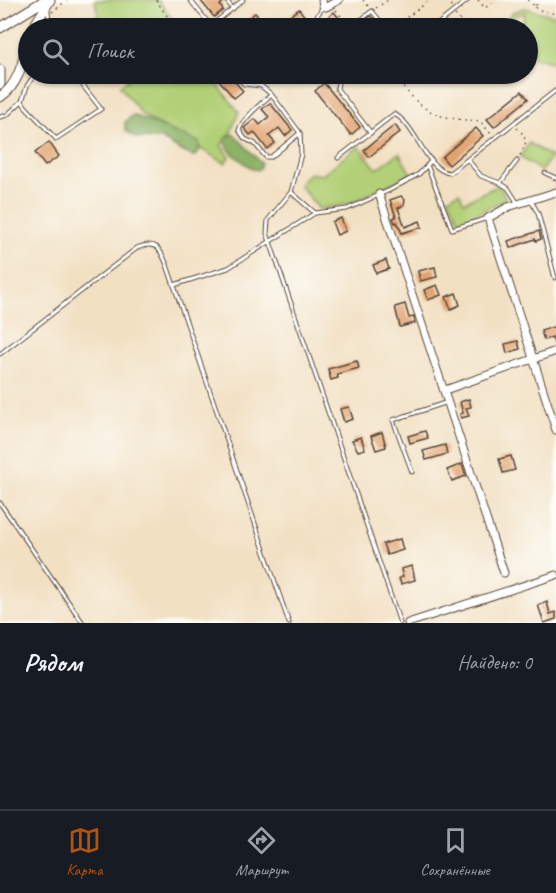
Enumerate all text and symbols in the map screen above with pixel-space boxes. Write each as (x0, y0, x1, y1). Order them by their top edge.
search box (18, 18, 538, 84)
icon: search (39, 35, 72, 68)
text: Поиск (87, 37, 133, 65)
text: Рядом (24, 646, 82, 679)
text: Найдено: 0 (457, 650, 532, 675)
tab: Карта (66, 824, 103, 880)
tab: Маршрут (235, 824, 288, 880)
tab: Сохранённые (420, 824, 490, 880)

